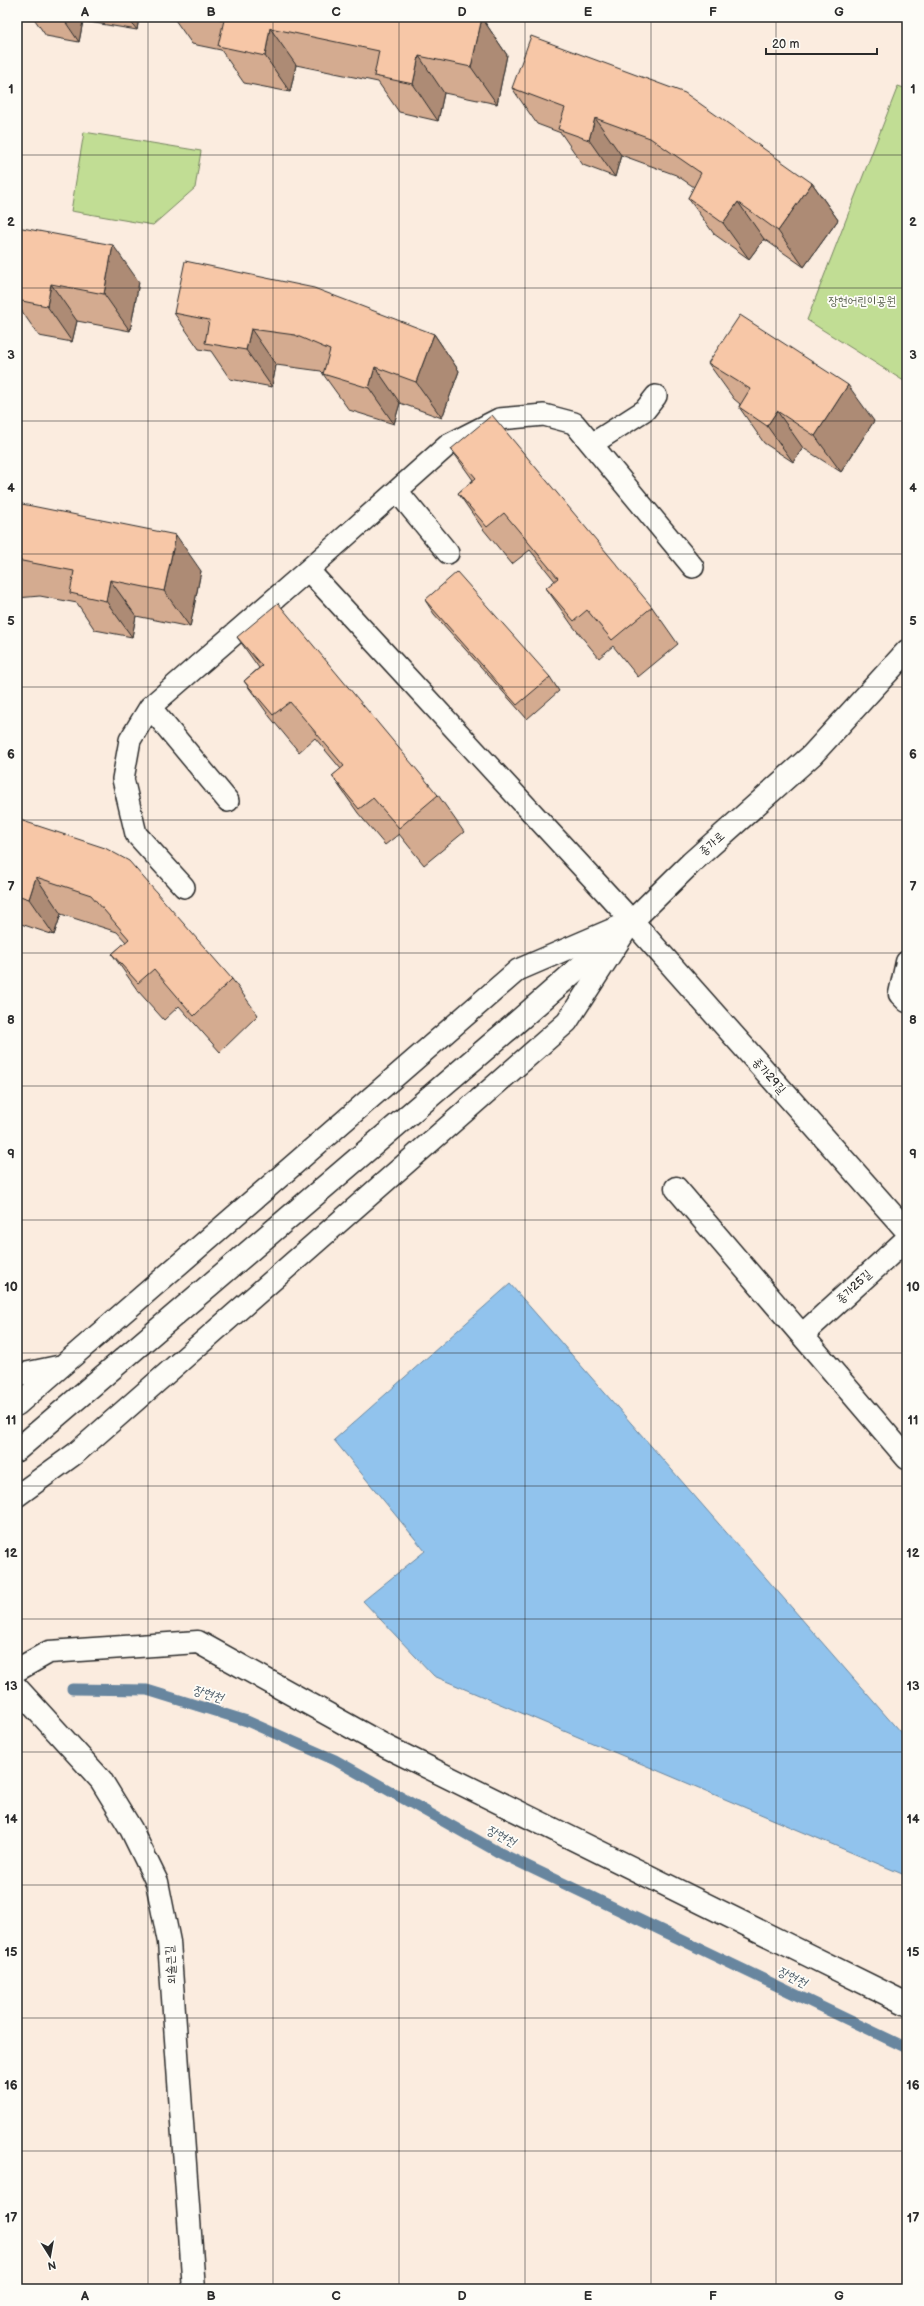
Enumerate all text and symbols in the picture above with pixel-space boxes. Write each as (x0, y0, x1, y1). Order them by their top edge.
text: A (80, 4, 89, 20)
text: B (206, 4, 216, 20)
text: C (331, 4, 341, 20)
text: D (457, 4, 467, 20)
text: E (584, 4, 593, 20)
text: F (709, 4, 717, 20)
text: G (834, 4, 844, 20)
scale bar (766, 30, 877, 56)
text: 20 m (772, 37, 799, 52)
text: 1 (8, 81, 14, 97)
text: 1 (910, 81, 916, 97)
text: 2 (7, 214, 15, 230)
text: 2 (909, 214, 917, 230)
park label: 장현어린이공원 (828, 294, 896, 309)
text: 3 (7, 347, 15, 363)
text: 3 (909, 347, 917, 363)
text: 4 (7, 480, 15, 496)
text: 4 (909, 480, 917, 496)
text: 5 (7, 613, 15, 629)
text: 5 (909, 613, 917, 629)
text: 6 (7, 746, 15, 762)
text: 6 (909, 746, 917, 762)
street label: 종가로 (696, 829, 728, 859)
text: 7 (7, 879, 15, 895)
text: 7 (909, 879, 917, 895)
text: 8 (7, 1012, 15, 1028)
text: 8 (909, 1012, 917, 1028)
street label: 종가29길 (749, 1055, 789, 1097)
text: 9 (7, 1146, 15, 1162)
text: 9 (909, 1146, 917, 1162)
street label: 종가25길 (833, 1267, 875, 1307)
text: 10 (4, 1279, 18, 1295)
text: 10 (906, 1279, 920, 1295)
text: 11 (6, 1412, 16, 1428)
text: 11 (908, 1412, 918, 1428)
text: 12 (4, 1545, 18, 1561)
text: 12 (906, 1545, 920, 1561)
text: 13 (4, 1678, 18, 1694)
text: 13 (906, 1678, 920, 1694)
water label: 장현천 (191, 1682, 227, 1707)
text: 14 (4, 1811, 18, 1827)
text: 14 (906, 1811, 920, 1827)
water label: 장현천 (483, 1822, 520, 1851)
text: 15 (5, 1944, 18, 1960)
text: 15 (907, 1944, 920, 1960)
street label: 외솔큰길 (162, 1945, 180, 1985)
water label: 장현천 (774, 1963, 811, 1992)
text: 16 (4, 2077, 18, 2093)
text: 16 (906, 2077, 920, 2093)
text: 17 (5, 2210, 17, 2226)
text: 17 (907, 2210, 919, 2226)
north arrow (30, 2236, 70, 2276)
text: N (47, 2258, 57, 2272)
text: A (80, 2288, 89, 2304)
text: B (206, 2288, 216, 2304)
text: C (331, 2288, 341, 2304)
text: D (457, 2288, 467, 2304)
text: E (584, 2288, 593, 2304)
text: F (709, 2288, 717, 2304)
text: G (834, 2288, 844, 2304)

